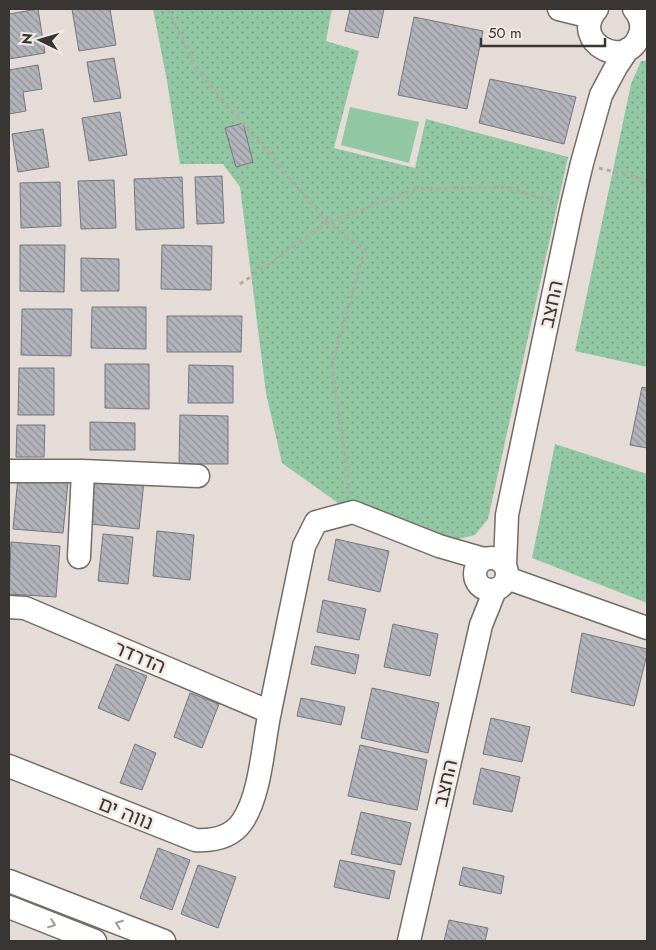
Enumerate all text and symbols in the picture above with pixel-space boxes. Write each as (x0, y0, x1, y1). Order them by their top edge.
north arrow (15, 15, 65, 65)
scale bar (481, 15, 605, 47)
text: 50 m (488, 22, 522, 44)
text: N (17, 32, 37, 45)
street label: החצב (532, 278, 571, 331)
street label: הדרדר (109, 634, 170, 681)
street label: החצב (426, 757, 465, 810)
street label: נווה ים (94, 789, 158, 838)
one-way arrow (47, 918, 56, 929)
one-way arrow (115, 919, 124, 930)

